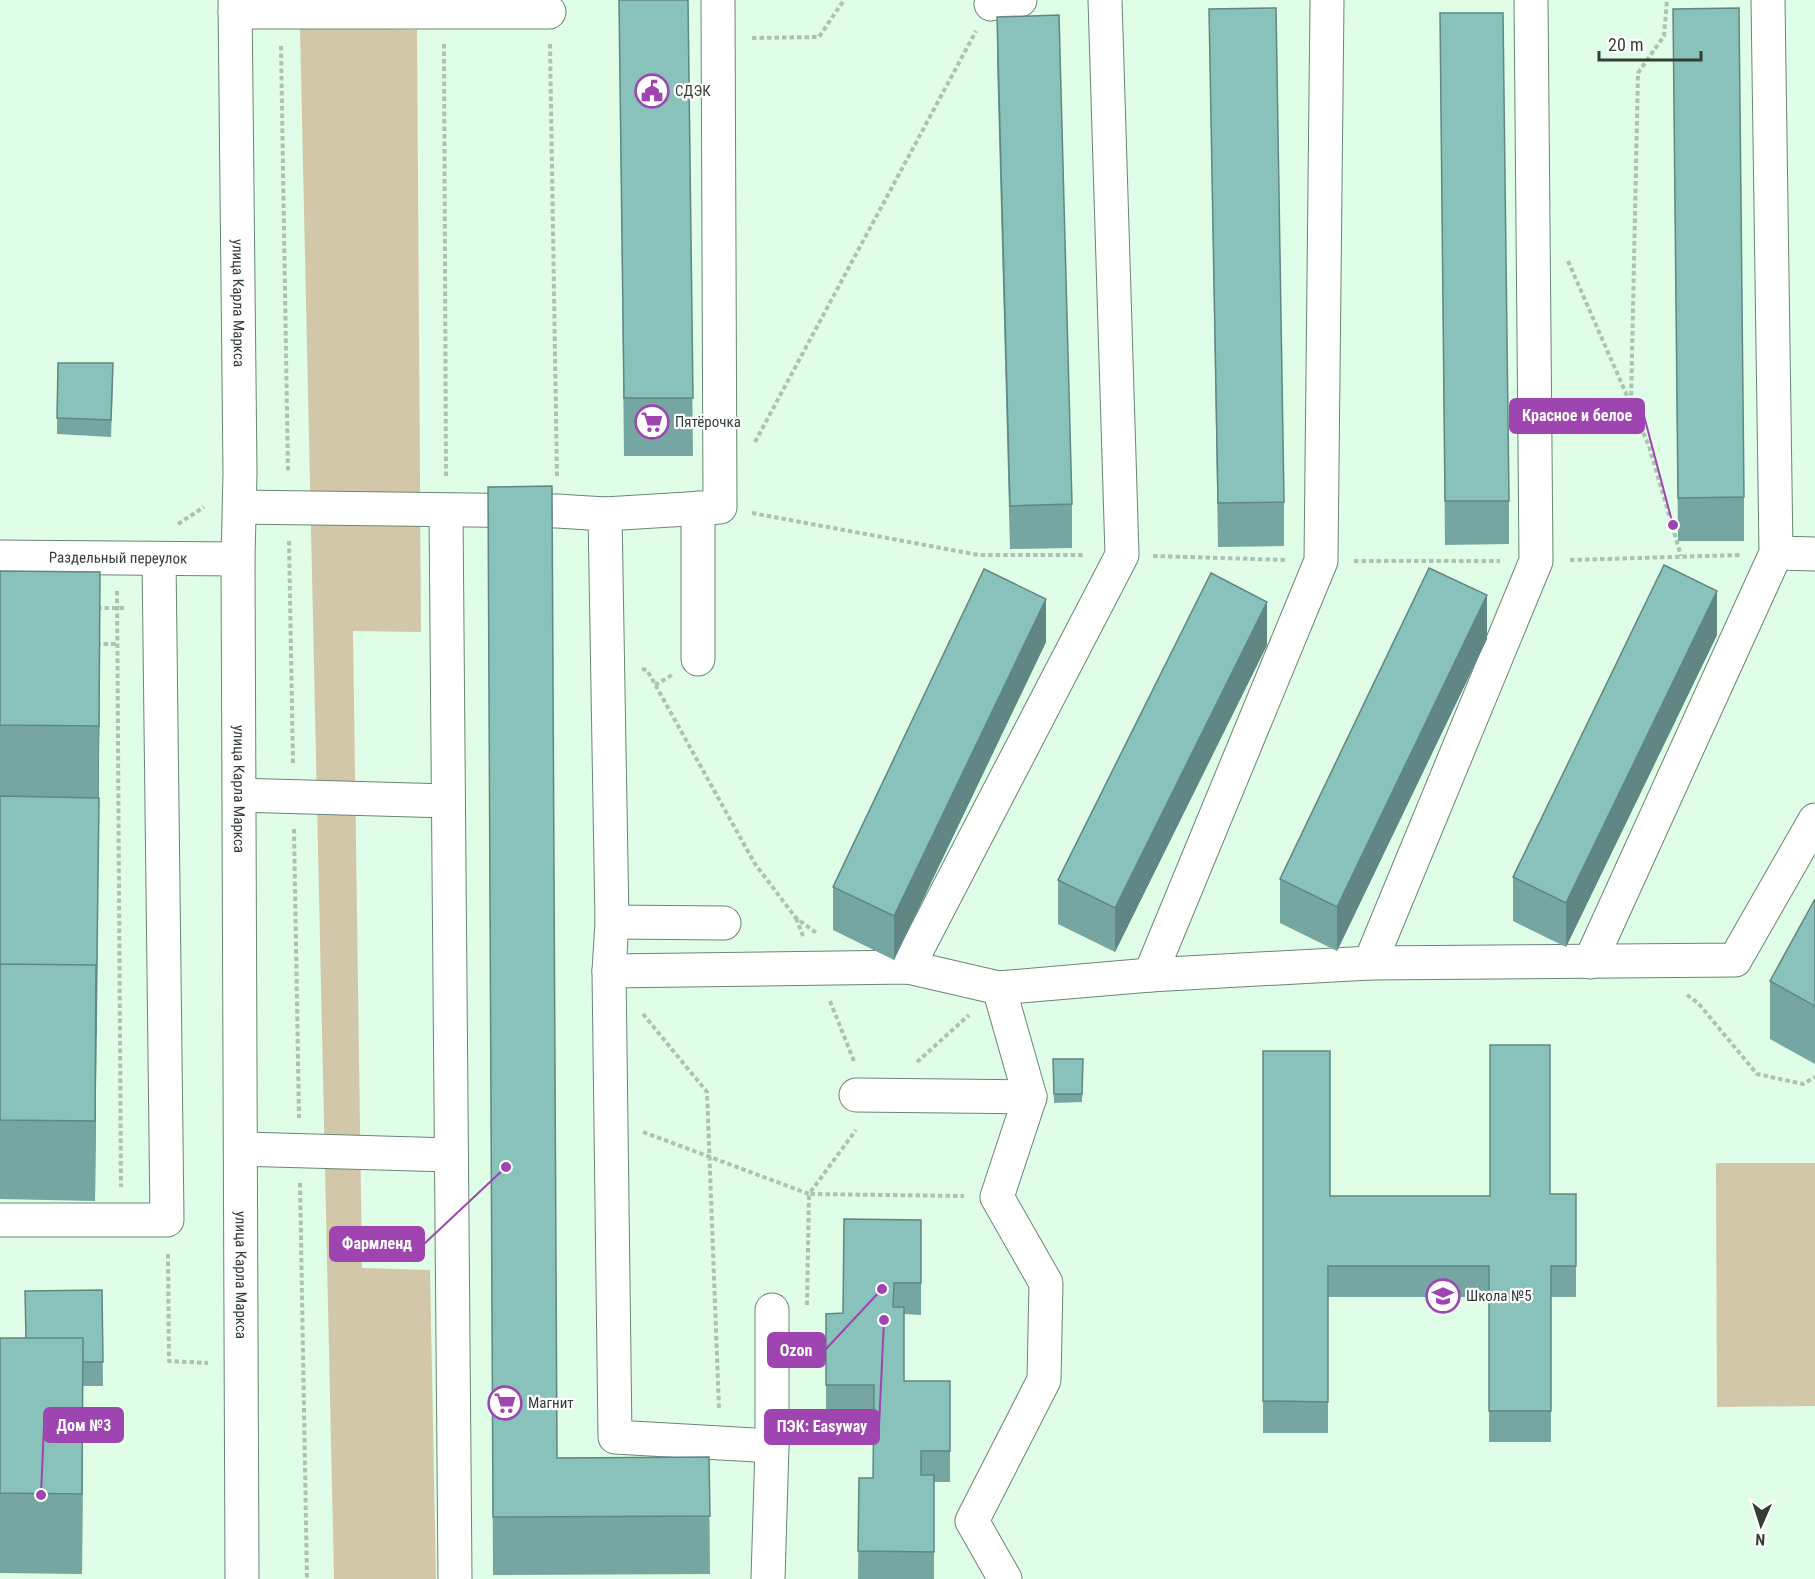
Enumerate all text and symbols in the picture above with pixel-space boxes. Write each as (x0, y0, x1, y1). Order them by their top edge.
scale bar (1599, 24, 1701, 62)
text: 20 m (1608, 34, 1643, 55)
public building icon: СДЭК (634, 73, 670, 109)
place label: СДЭК (675, 82, 711, 100)
street label: улица Карла Маркса (229, 239, 248, 367)
callout: Красное и белое (1510, 399, 1644, 433)
supermarket icon: Пятёрочка (634, 404, 670, 440)
text: Красное и белое (1522, 406, 1632, 425)
place label: Пятёрочка (675, 413, 741, 431)
street label: Раздельный переулок (49, 548, 187, 568)
street label: улица Карла Маркса (230, 725, 248, 853)
street label: улица Карла Маркса (232, 1211, 250, 1339)
callout: Фармленд (330, 1227, 424, 1261)
text: Фармленд (342, 1234, 412, 1253)
school or university icon: Школа №5 (1425, 1278, 1461, 1314)
place label: Школа №5 (1466, 1287, 1532, 1305)
callout: Ozon (768, 1333, 825, 1367)
text: Ozon (780, 1341, 812, 1360)
supermarket icon: Магнит (487, 1385, 523, 1421)
place label: Магнит (528, 1394, 574, 1412)
callout: Дом №3 (44, 1408, 123, 1442)
callout: ПЭК: Easyway (765, 1410, 879, 1444)
text: Дом №3 (57, 1416, 111, 1435)
text: ПЭК: Easyway (777, 1417, 867, 1436)
north arrow (1731, 1495, 1791, 1555)
text: N (1755, 1530, 1766, 1549)

